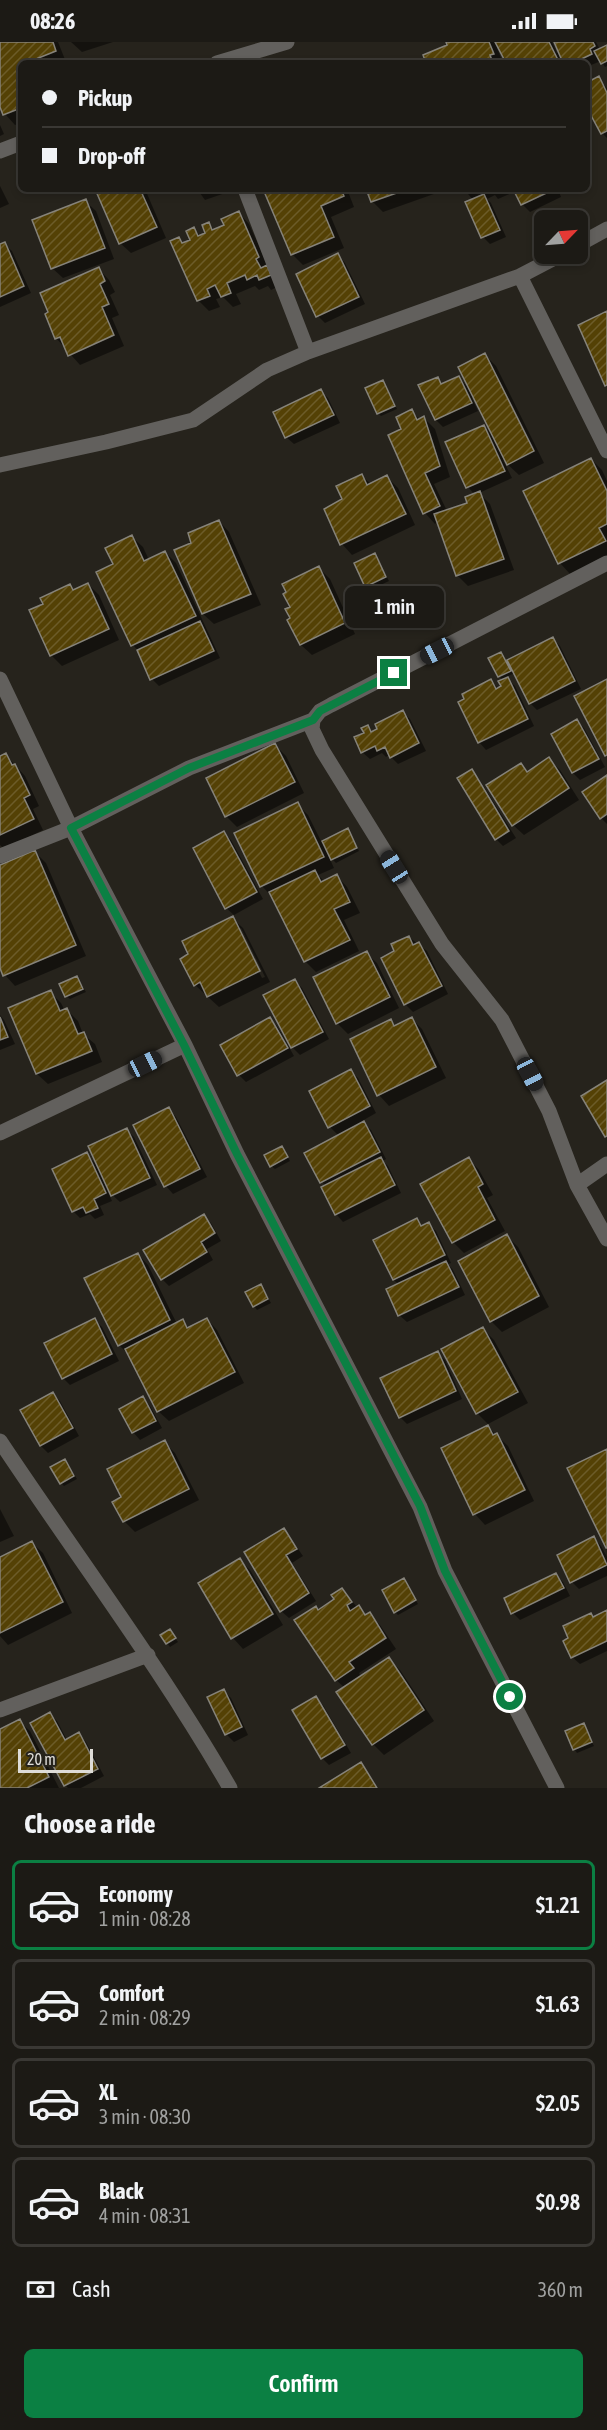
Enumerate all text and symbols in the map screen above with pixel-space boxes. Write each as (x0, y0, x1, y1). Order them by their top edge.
text: 08:26 (30, 8, 75, 34)
text: Pickup (78, 85, 133, 111)
text: Drop-off (78, 143, 145, 169)
north arrow (534, 210, 588, 264)
map controls (534, 210, 588, 264)
callout: 1 min (344, 586, 444, 628)
text: 1 min (374, 595, 415, 618)
car (417, 635, 457, 667)
route end (380, 659, 407, 686)
car (377, 847, 411, 887)
car (125, 1048, 165, 1080)
car (514, 1054, 546, 1094)
route start (496, 1683, 523, 1710)
scale bar (18, 1746, 93, 1774)
text: 20 m (27, 1750, 56, 1768)
text: Choose a ride (24, 1808, 156, 1839)
icon: car (27, 1878, 81, 1932)
text: Economy (99, 1881, 173, 1907)
text: $1.21 (536, 1892, 580, 1918)
text: 1 min · 08:28 (99, 1907, 191, 1930)
icon: car (27, 1977, 81, 2031)
text: Comfort (99, 1980, 164, 2006)
text: $1.63 (536, 1991, 580, 2017)
text: 2 min · 08:29 (99, 2006, 191, 2029)
icon: car (27, 2076, 81, 2130)
text: XL (99, 2079, 117, 2105)
text: $2.05 (536, 2090, 580, 2116)
text: 3 min · 08:30 (99, 2105, 191, 2128)
icon: car (27, 2175, 81, 2229)
text: Black (99, 2178, 143, 2204)
text: $0.98 (536, 2189, 580, 2215)
text: 4 min · 08:31 (99, 2204, 191, 2227)
icon: cash (24, 2273, 57, 2306)
text: Cash (72, 2276, 111, 2302)
text: 360 m (538, 2278, 583, 2301)
button: Confirm (24, 2349, 583, 2418)

